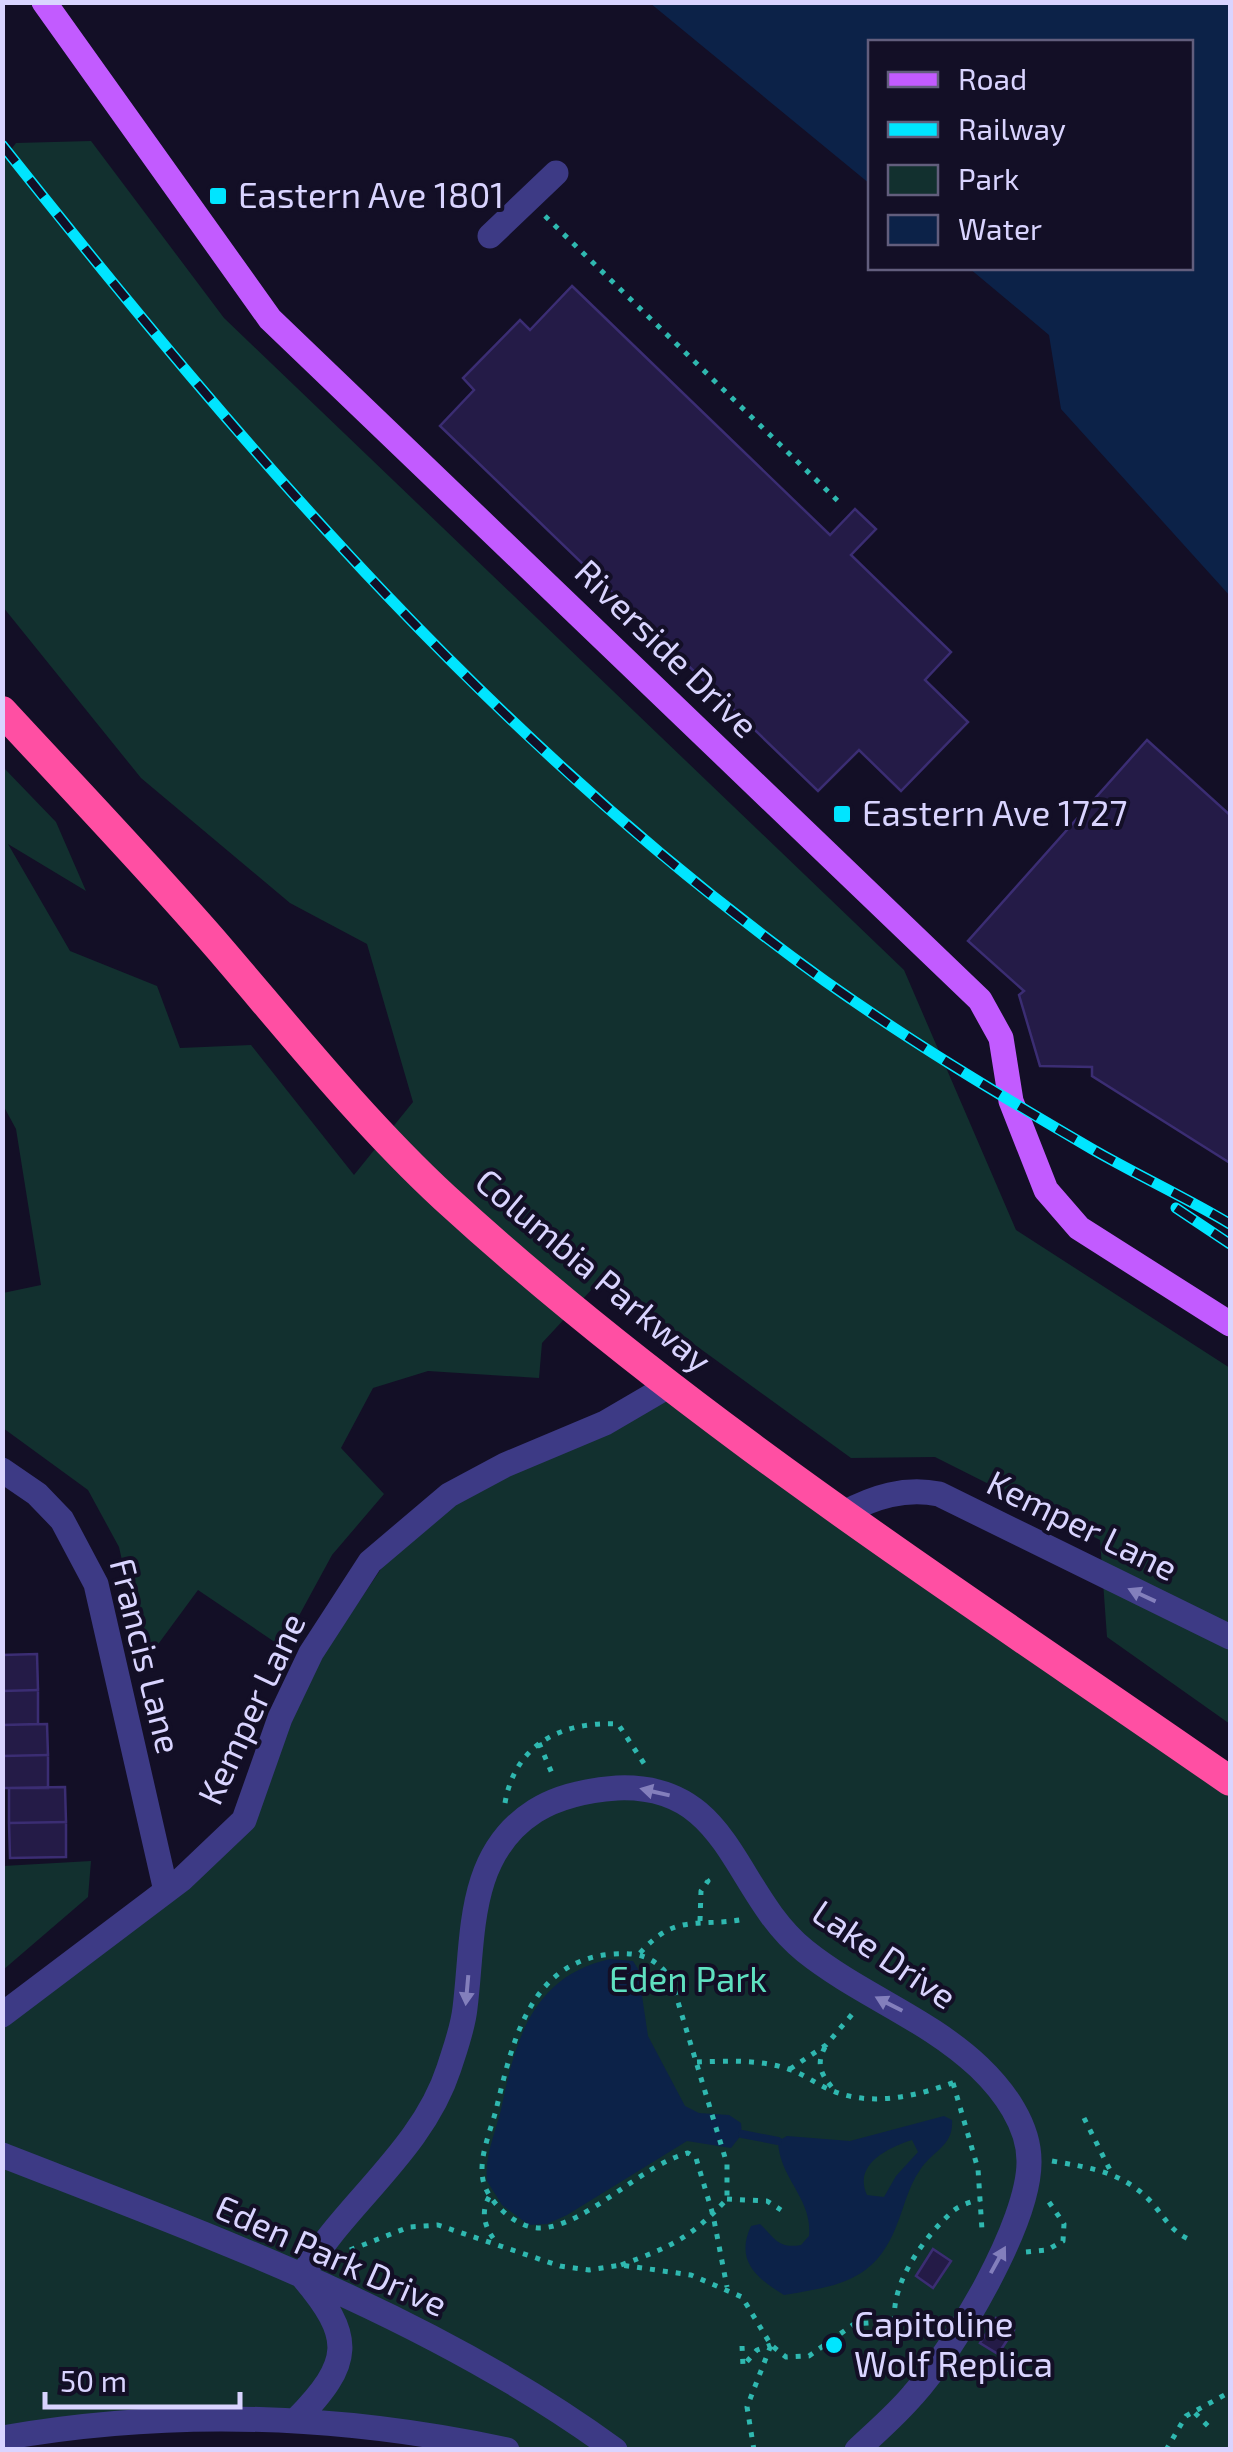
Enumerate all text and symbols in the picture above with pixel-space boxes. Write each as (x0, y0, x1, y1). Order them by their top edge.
legend (868, 40, 1193, 270)
text: Road (958, 60, 1027, 96)
text: Railway (958, 110, 1066, 146)
text: Park (958, 160, 1019, 196)
place label: Eastern Ave 1801 (238, 173, 504, 215)
marker: Eastern Ave 1801 (207, 185, 229, 207)
text: Water (958, 210, 1042, 246)
street label: Riverside Drive (567, 550, 767, 745)
place label: Eastern Ave 1727 (862, 791, 1128, 833)
marker: Eastern Ave 1727 (831, 803, 853, 825)
street label: Columbia Parkway (468, 1159, 721, 1380)
street label: Kemper Lane (981, 1460, 1185, 1588)
street label: Francis Lane (102, 1554, 191, 1757)
one-way arrow (1128, 1587, 1157, 1604)
street label: Kemper Lane (188, 1606, 313, 1810)
one-way arrow (639, 1784, 670, 1799)
street label: Lake Drive (805, 1890, 965, 2017)
park label: Eden Park (609, 1957, 767, 1999)
one-way arrow (458, 1974, 474, 2006)
one-way arrow (874, 1996, 903, 2013)
street label: Eden Park Drive (210, 2184, 454, 2324)
one-way arrow (990, 2246, 1007, 2275)
place label: Capitoline Wolf Replica (854, 2302, 1053, 2384)
marker: Capitoline Wolf Replica (823, 2334, 845, 2356)
scale bar (45, 2347, 240, 2409)
text: 50 m (60, 2362, 127, 2398)

